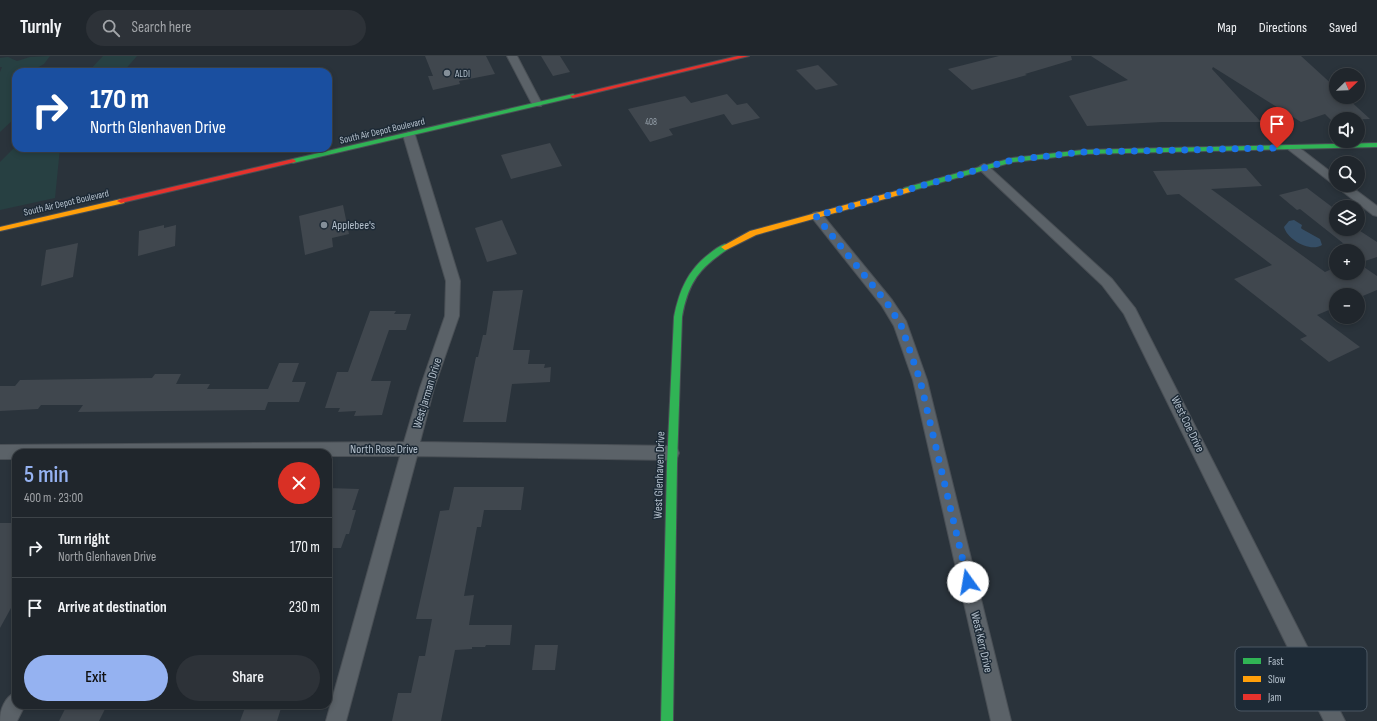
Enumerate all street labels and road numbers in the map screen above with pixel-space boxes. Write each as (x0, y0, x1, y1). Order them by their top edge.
street label: South Air Depot Boulevard (338, 115, 426, 147)
street label: South Air Depot Boulevard (22, 187, 110, 219)
street label: West Jarman Drive (410, 356, 445, 430)
street label: West Coe Drive (1168, 394, 1208, 455)
street label: West Glenhaven Drive (650, 431, 669, 519)
street label: North Rose Drive (350, 442, 418, 457)
street label: West Kerr Drive (967, 610, 996, 674)

